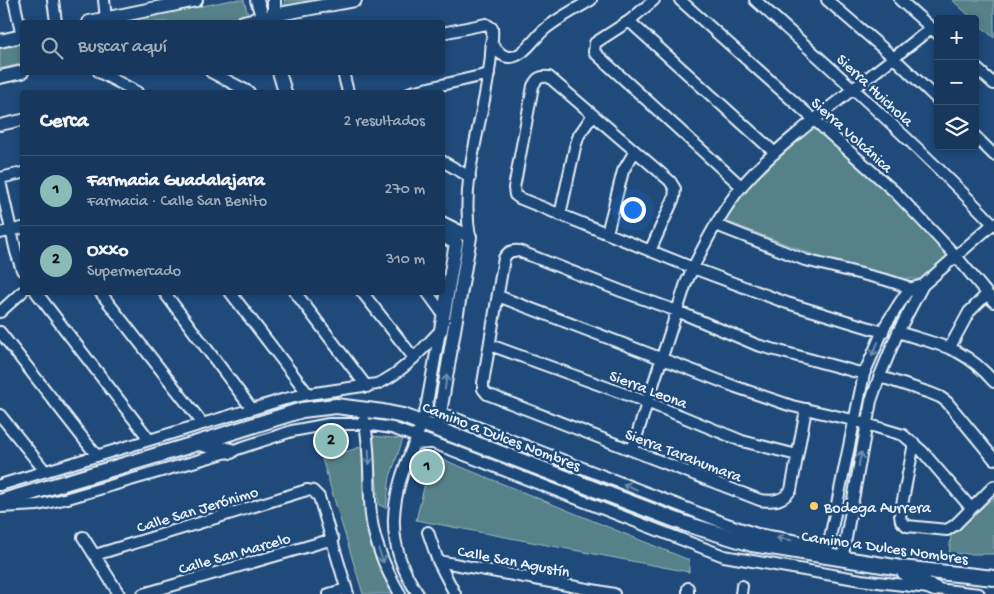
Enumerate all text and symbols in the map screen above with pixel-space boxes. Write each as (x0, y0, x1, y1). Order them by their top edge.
map controls (934, 15, 979, 150)
button: + (934, 15, 979, 60)
search box (20, 20, 445, 75)
icon: search (38, 34, 66, 62)
text: Buscar aquí (78, 36, 167, 59)
street label: Sierra Huichola (831, 51, 917, 133)
button: − (934, 60, 979, 105)
street label: Sierra Volcánica (806, 95, 896, 179)
button: layers (934, 105, 979, 150)
text: Cerca (40, 110, 88, 135)
text: 2 resultados (344, 113, 425, 132)
text: Farmacia Guadalajara (87, 170, 265, 193)
text: 1 (53, 181, 59, 200)
text: 270 m (385, 181, 425, 200)
text: Farmacia · Calle San Benito (87, 193, 267, 212)
your location (620, 197, 646, 223)
text: Oxxo (87, 240, 128, 263)
text: 2 (52, 251, 60, 270)
text: 310 m (386, 251, 425, 270)
text: Supermercado (87, 263, 181, 282)
one-way arrow (870, 341, 879, 356)
street label: Sierra Leona (606, 368, 690, 415)
one-way arrow (441, 374, 451, 390)
street label: Camino a Dulces Nombres (419, 399, 584, 478)
pin: 2 (315, 422, 347, 460)
street label: Sierra Tarahumara (622, 426, 745, 489)
one-way arrow (364, 448, 374, 464)
pin: 1 (411, 448, 443, 486)
one-way arrow (856, 451, 866, 467)
one-way arrow (623, 481, 638, 491)
street label: Calle San Jerónimo (135, 484, 261, 539)
marker: Bodega Aurrera (808, 500, 820, 512)
place label: Bodega Aurrera (823, 500, 932, 519)
street label: Camino a Dulces Nombres (800, 528, 970, 571)
street label: Calle San Marcelo (177, 530, 293, 580)
one-way arrow (776, 533, 792, 543)
street label: Calle San Agustín (456, 543, 571, 584)
one-way arrow (377, 548, 386, 564)

